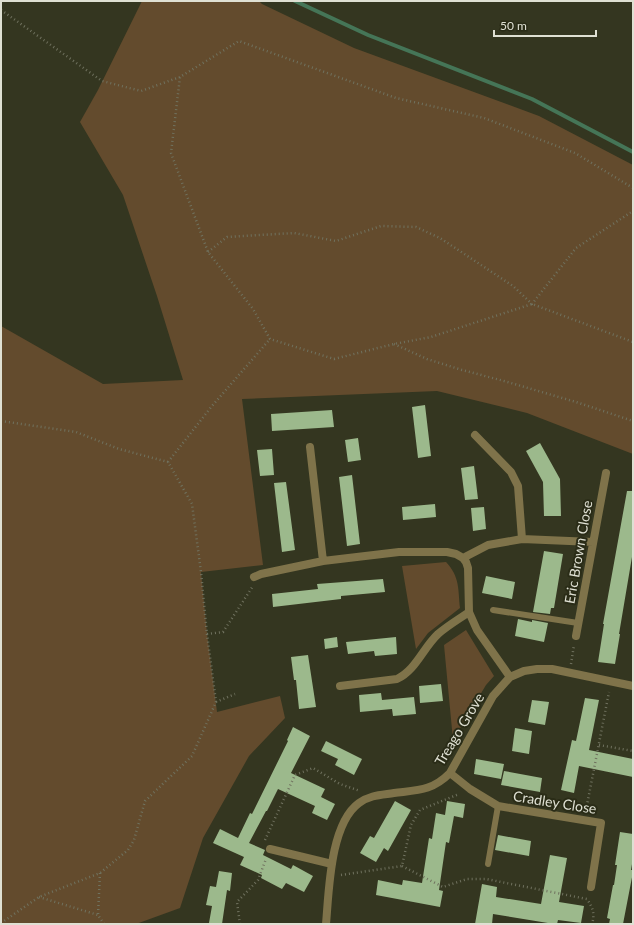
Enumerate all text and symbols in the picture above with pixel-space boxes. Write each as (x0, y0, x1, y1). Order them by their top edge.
scale bar (494, 12, 596, 38)
text: 50 m (500, 18, 527, 33)
street label: Eric Brown Close (561, 499, 595, 605)
street label: Treago Grove (431, 690, 487, 768)
street label: Cradley Close (512, 787, 598, 817)

